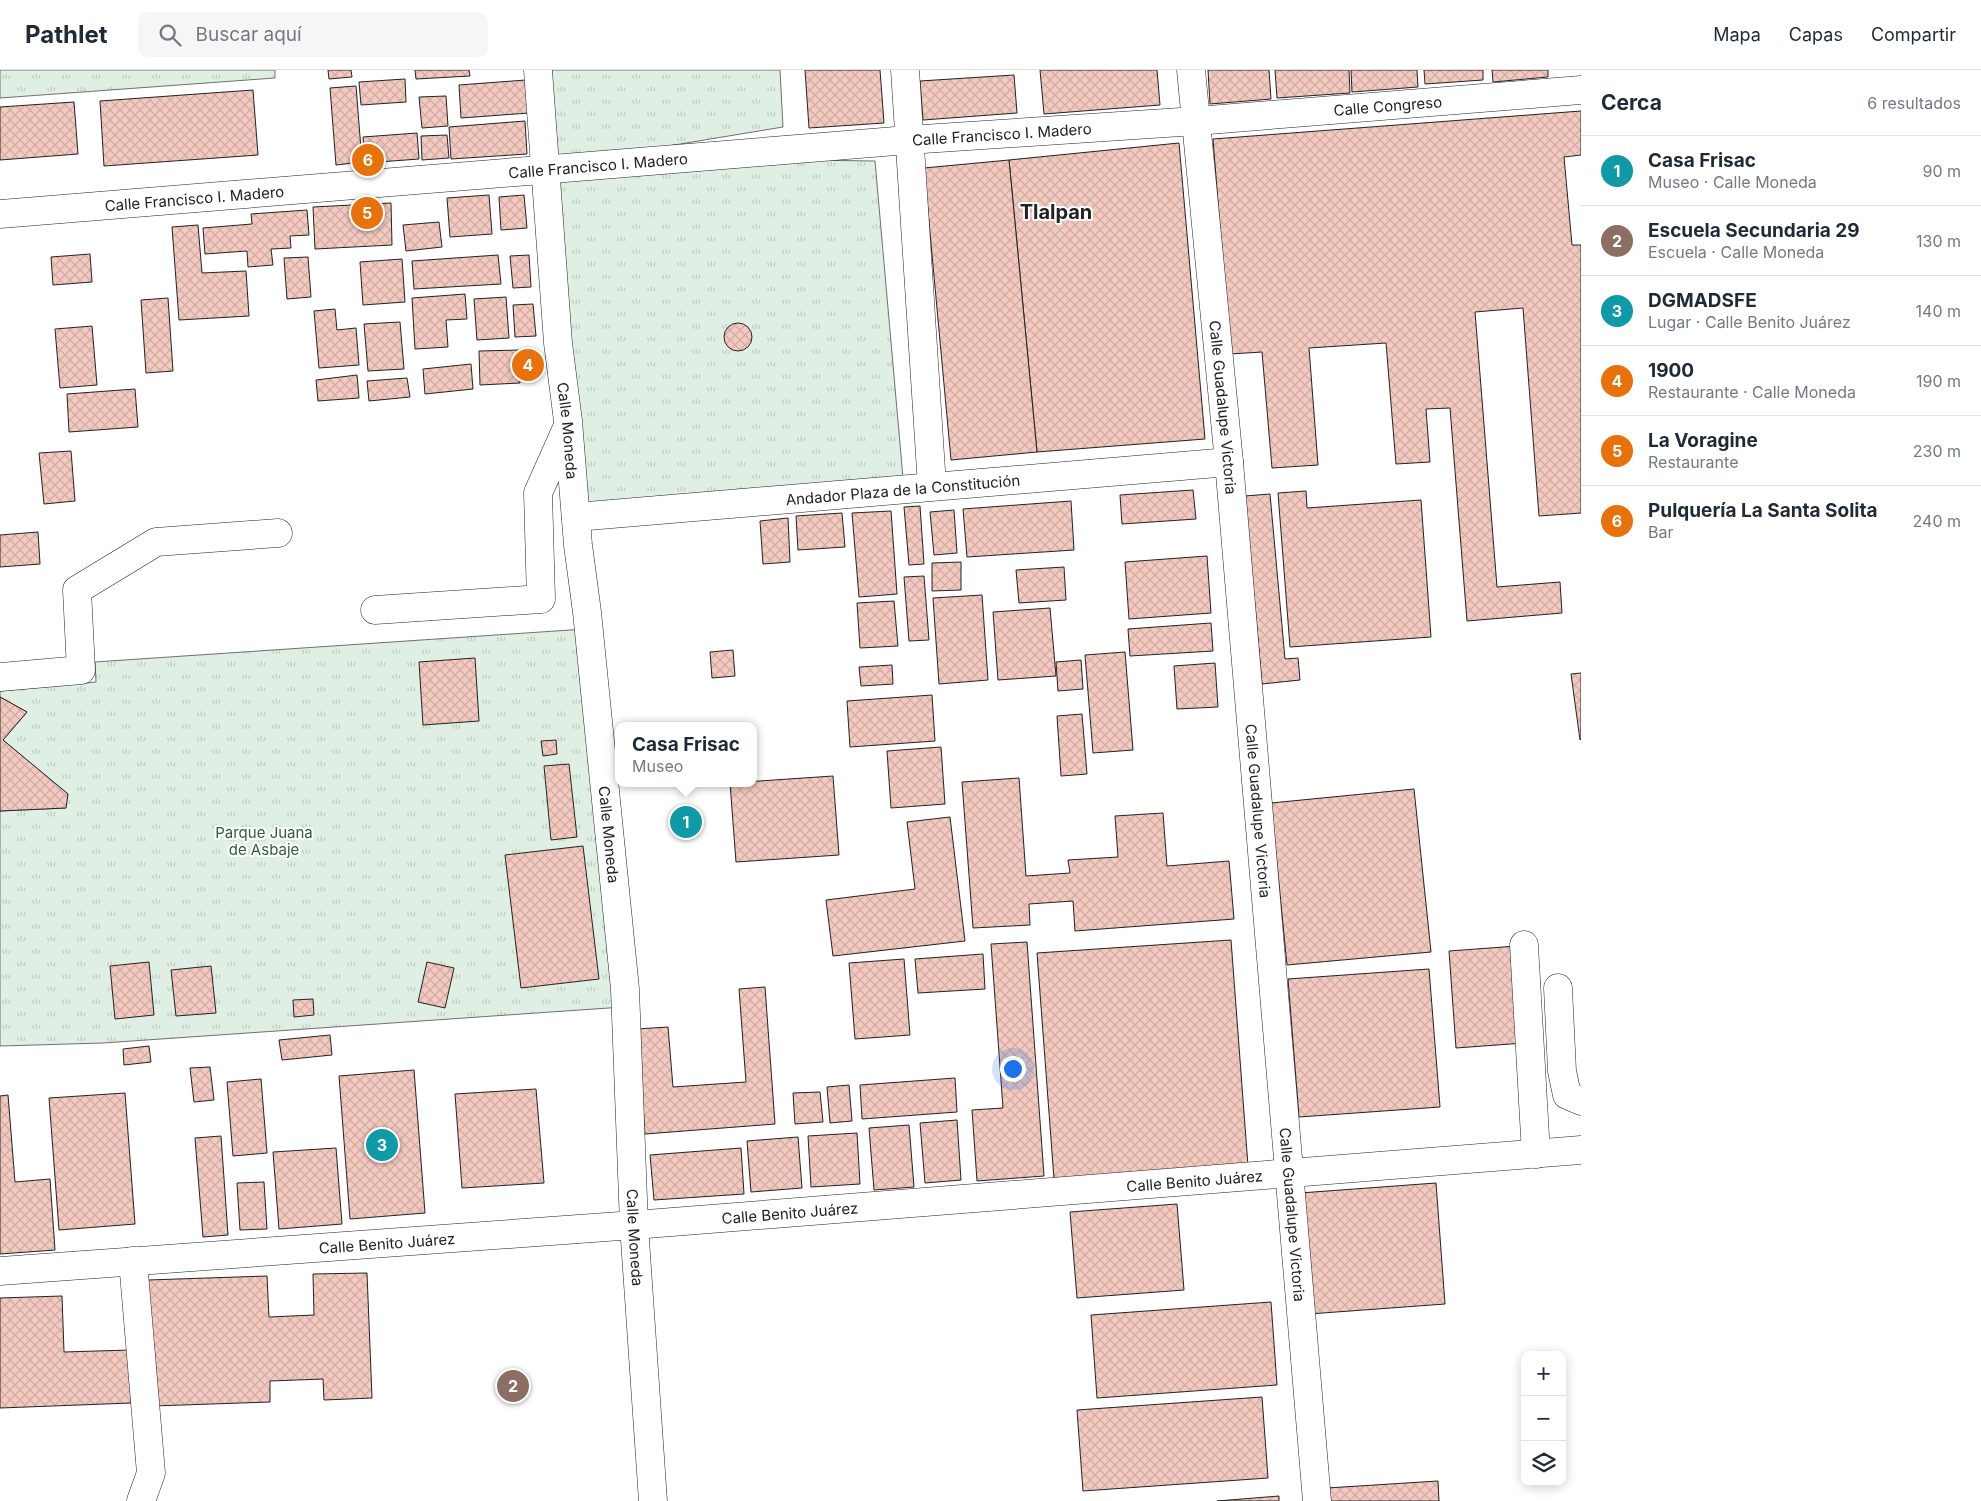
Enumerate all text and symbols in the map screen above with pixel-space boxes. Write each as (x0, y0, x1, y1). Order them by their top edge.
search box (138, 12, 488, 57)
text: Pathlet (25, 20, 108, 49)
icon: search (156, 21, 184, 49)
text: Buscar aquí (196, 23, 302, 46)
text: Mapa (1713, 24, 1761, 45)
text: Capas (1789, 24, 1843, 45)
text: Compartir (1871, 24, 1956, 45)
text: Cerca (1601, 90, 1662, 115)
street label: Calle Congreso (1333, 92, 1443, 119)
text: 6 resultados (1867, 93, 1961, 113)
street label: Calle Francisco I. Madero (911, 118, 1092, 149)
pin: 6 (352, 141, 384, 179)
street label: Calle Francisco I. Madero (508, 148, 688, 182)
text: Casa Frisac (1648, 149, 1756, 172)
text: 1 (1614, 161, 1620, 181)
text: 90 m (1922, 161, 1961, 181)
text: Museo · Calle Moneda (1648, 172, 1817, 192)
street label: Calle Francisco I. Madero (104, 181, 285, 215)
pin: 5 (351, 194, 383, 232)
district label: Tlalpan (1020, 200, 1092, 224)
text: Escuela Secundaria 29 (1648, 219, 1860, 242)
text: 2 (1612, 231, 1622, 251)
text: 130 m (1916, 231, 1961, 251)
text: Escuela · Calle Moneda (1648, 242, 1824, 262)
text: DGMADSFE (1648, 289, 1757, 312)
text: 3 (1612, 301, 1622, 321)
text: 140 m (1916, 301, 1961, 321)
text: Lugar · Calle Benito Juárez (1648, 312, 1851, 332)
street label: Calle Guadalupe Victoria (1206, 320, 1241, 495)
pin: 4 (512, 346, 544, 384)
text: 1900 (1648, 359, 1694, 382)
text: 4 (1612, 371, 1622, 391)
text: 190 m (1916, 371, 1961, 391)
street label: Calle Moneda (554, 381, 582, 480)
text: Restaurante · Calle Moneda (1648, 382, 1856, 402)
text: La Voragine (1648, 429, 1758, 452)
text: 5 (1612, 441, 1622, 461)
text: 230 m (1913, 441, 1961, 461)
text: Restaurante (1648, 452, 1738, 472)
street label: Andador Plaza de la Constitución (785, 470, 1021, 509)
text: Pulquería La Santa Solita (1648, 499, 1878, 522)
text: 6 (1612, 511, 1622, 531)
text: 240 m (1913, 511, 1961, 531)
text: Bar (1648, 522, 1673, 542)
popup (615, 722, 757, 787)
street label: Calle Guadalupe Victoria (1242, 723, 1275, 899)
text: Casa Frisac (632, 733, 740, 756)
text: Museo (632, 756, 683, 776)
street label: Calle Moneda (595, 785, 624, 884)
pin: 1 (670, 803, 702, 841)
park label: Parque Juana de Asbaje (215, 823, 313, 859)
your location (1000, 1056, 1026, 1082)
pin: 3 (366, 1126, 398, 1164)
street label: Calle Guadalupe Victoria (1276, 1127, 1310, 1302)
street label: Calle Benito Juárez (1126, 1166, 1264, 1195)
street label: Calle Moneda (623, 1188, 648, 1287)
street label: Calle Benito Juárez (721, 1198, 859, 1228)
street label: Calle Benito Juárez (318, 1228, 456, 1257)
map controls (1521, 1351, 1566, 1486)
button: + (1521, 1351, 1566, 1396)
pin: 2 (497, 1367, 529, 1405)
button: − (1521, 1396, 1566, 1441)
button: layers (1521, 1441, 1566, 1486)

